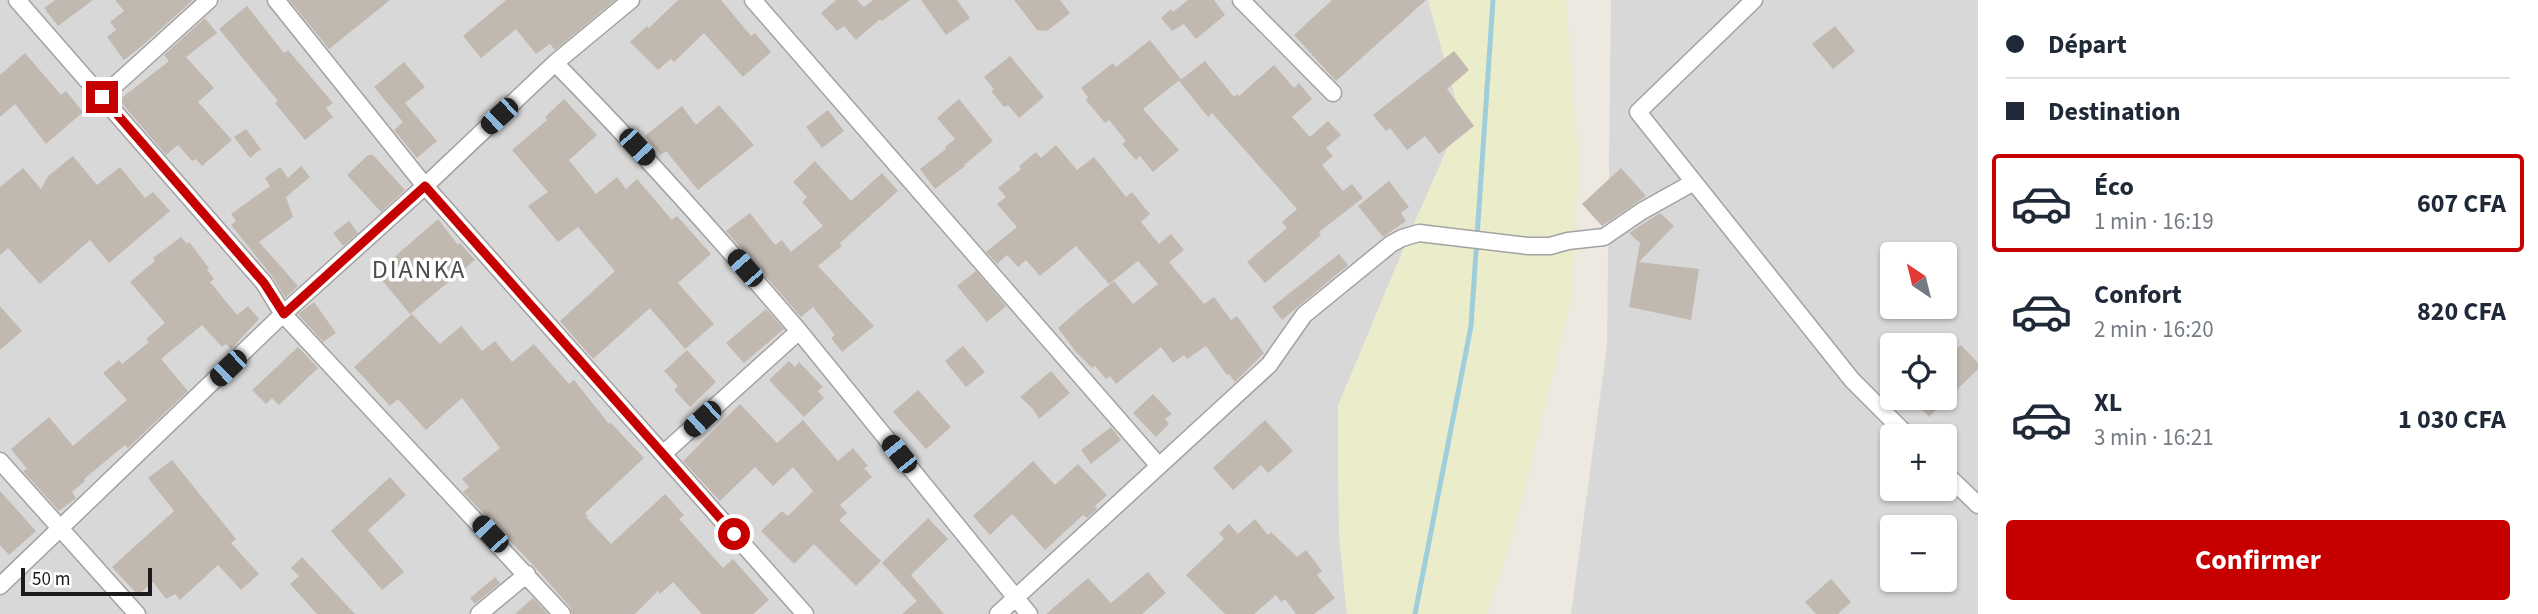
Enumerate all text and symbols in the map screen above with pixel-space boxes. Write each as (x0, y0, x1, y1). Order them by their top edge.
text: Départ (2048, 26, 2127, 63)
route end (86, 81, 118, 113)
text: Destination (2048, 93, 2181, 130)
car (477, 94, 522, 138)
car (615, 124, 660, 170)
text: Éco (2094, 168, 2134, 205)
icon: car (2010, 172, 2073, 235)
text: 607 CFA (2417, 185, 2506, 222)
text: 1 min · 16:19 (2094, 205, 2214, 238)
north arrow (1880, 242, 1956, 318)
map controls (1880, 242, 1957, 592)
car (724, 245, 767, 291)
district label: DIANKA (372, 251, 466, 288)
text: Confort (2094, 276, 2182, 313)
icon: car (2010, 280, 2073, 343)
text: 820 CFA (2417, 293, 2506, 330)
text: 2 min · 16:20 (2094, 313, 2214, 346)
button: locate (1880, 333, 1957, 410)
car (206, 346, 251, 390)
text: XL (2094, 384, 2122, 421)
icon: car (2010, 388, 2073, 451)
car (680, 397, 725, 441)
text: 1 030 CFA (2398, 401, 2506, 438)
text: 3 min · 16:21 (2094, 421, 2214, 454)
button: + (1880, 424, 1957, 501)
car (878, 431, 921, 477)
car (468, 511, 513, 557)
button: − (1880, 515, 1957, 592)
route start (718, 518, 750, 550)
button: Confirmer (2006, 520, 2510, 600)
scale bar (21, 565, 152, 597)
text: 50 m (32, 566, 70, 593)

